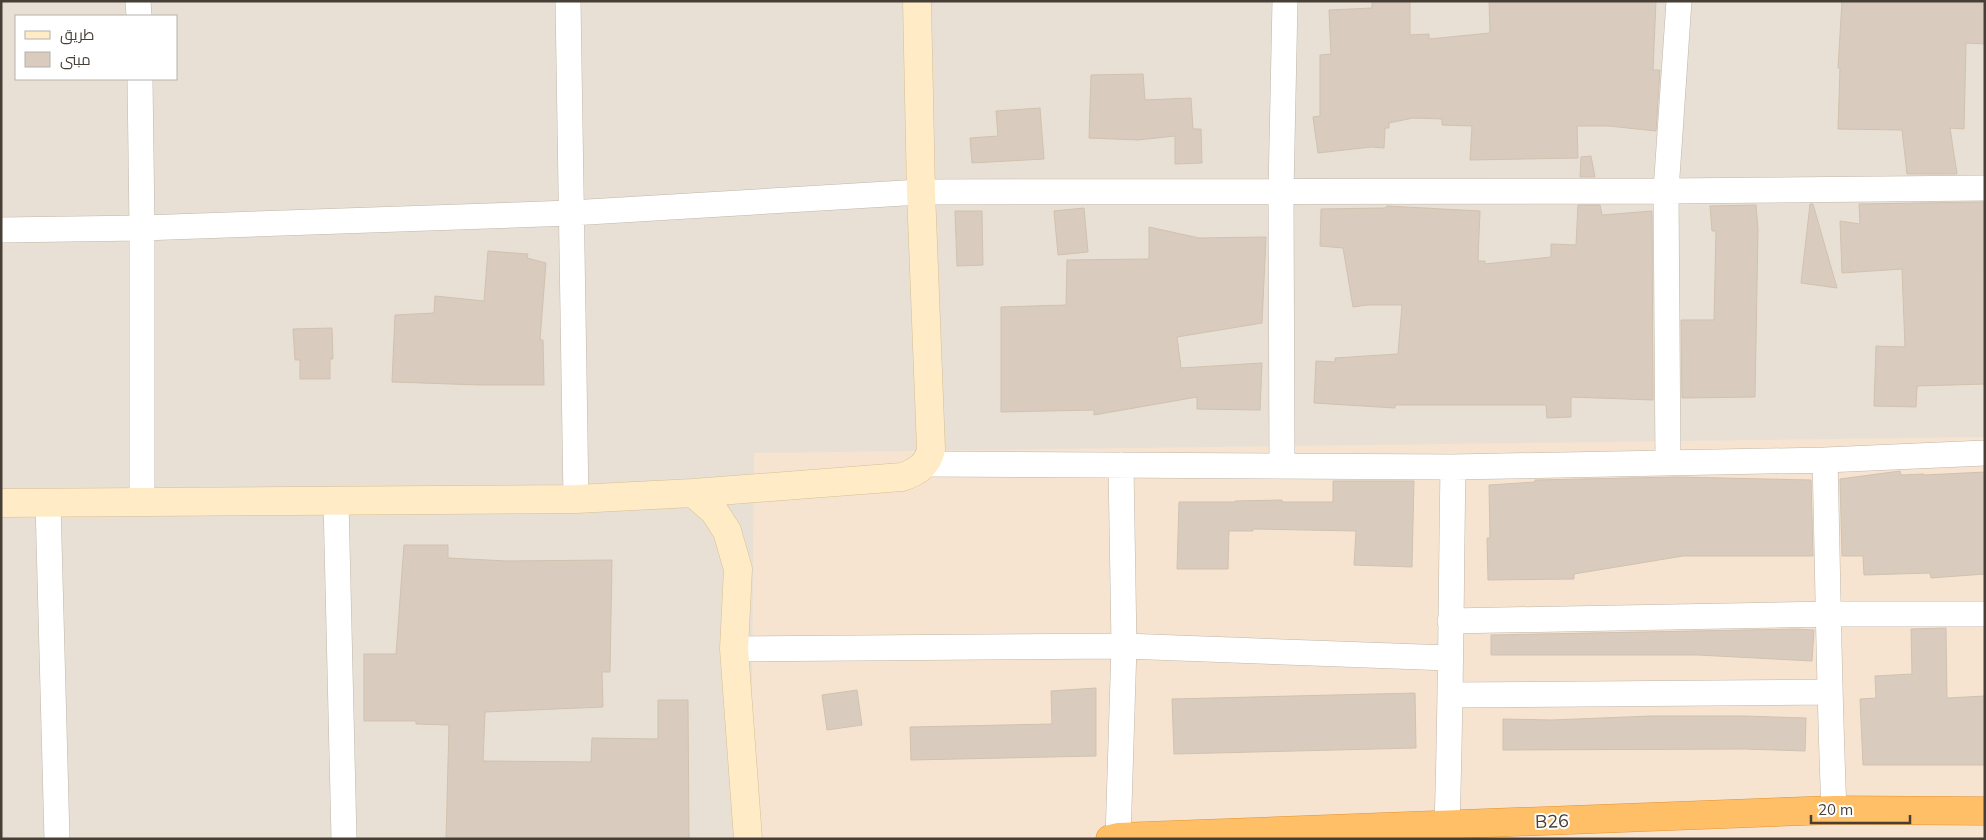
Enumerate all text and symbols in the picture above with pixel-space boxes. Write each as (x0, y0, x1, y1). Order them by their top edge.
legend (15, 15, 178, 80)
text: طريق (60, 25, 94, 45)
text: مبنى (60, 50, 91, 70)
scale bar (1811, 792, 1910, 824)
text: 20 m (1818, 800, 1853, 819)
street label: B26 (1535, 809, 1569, 833)

